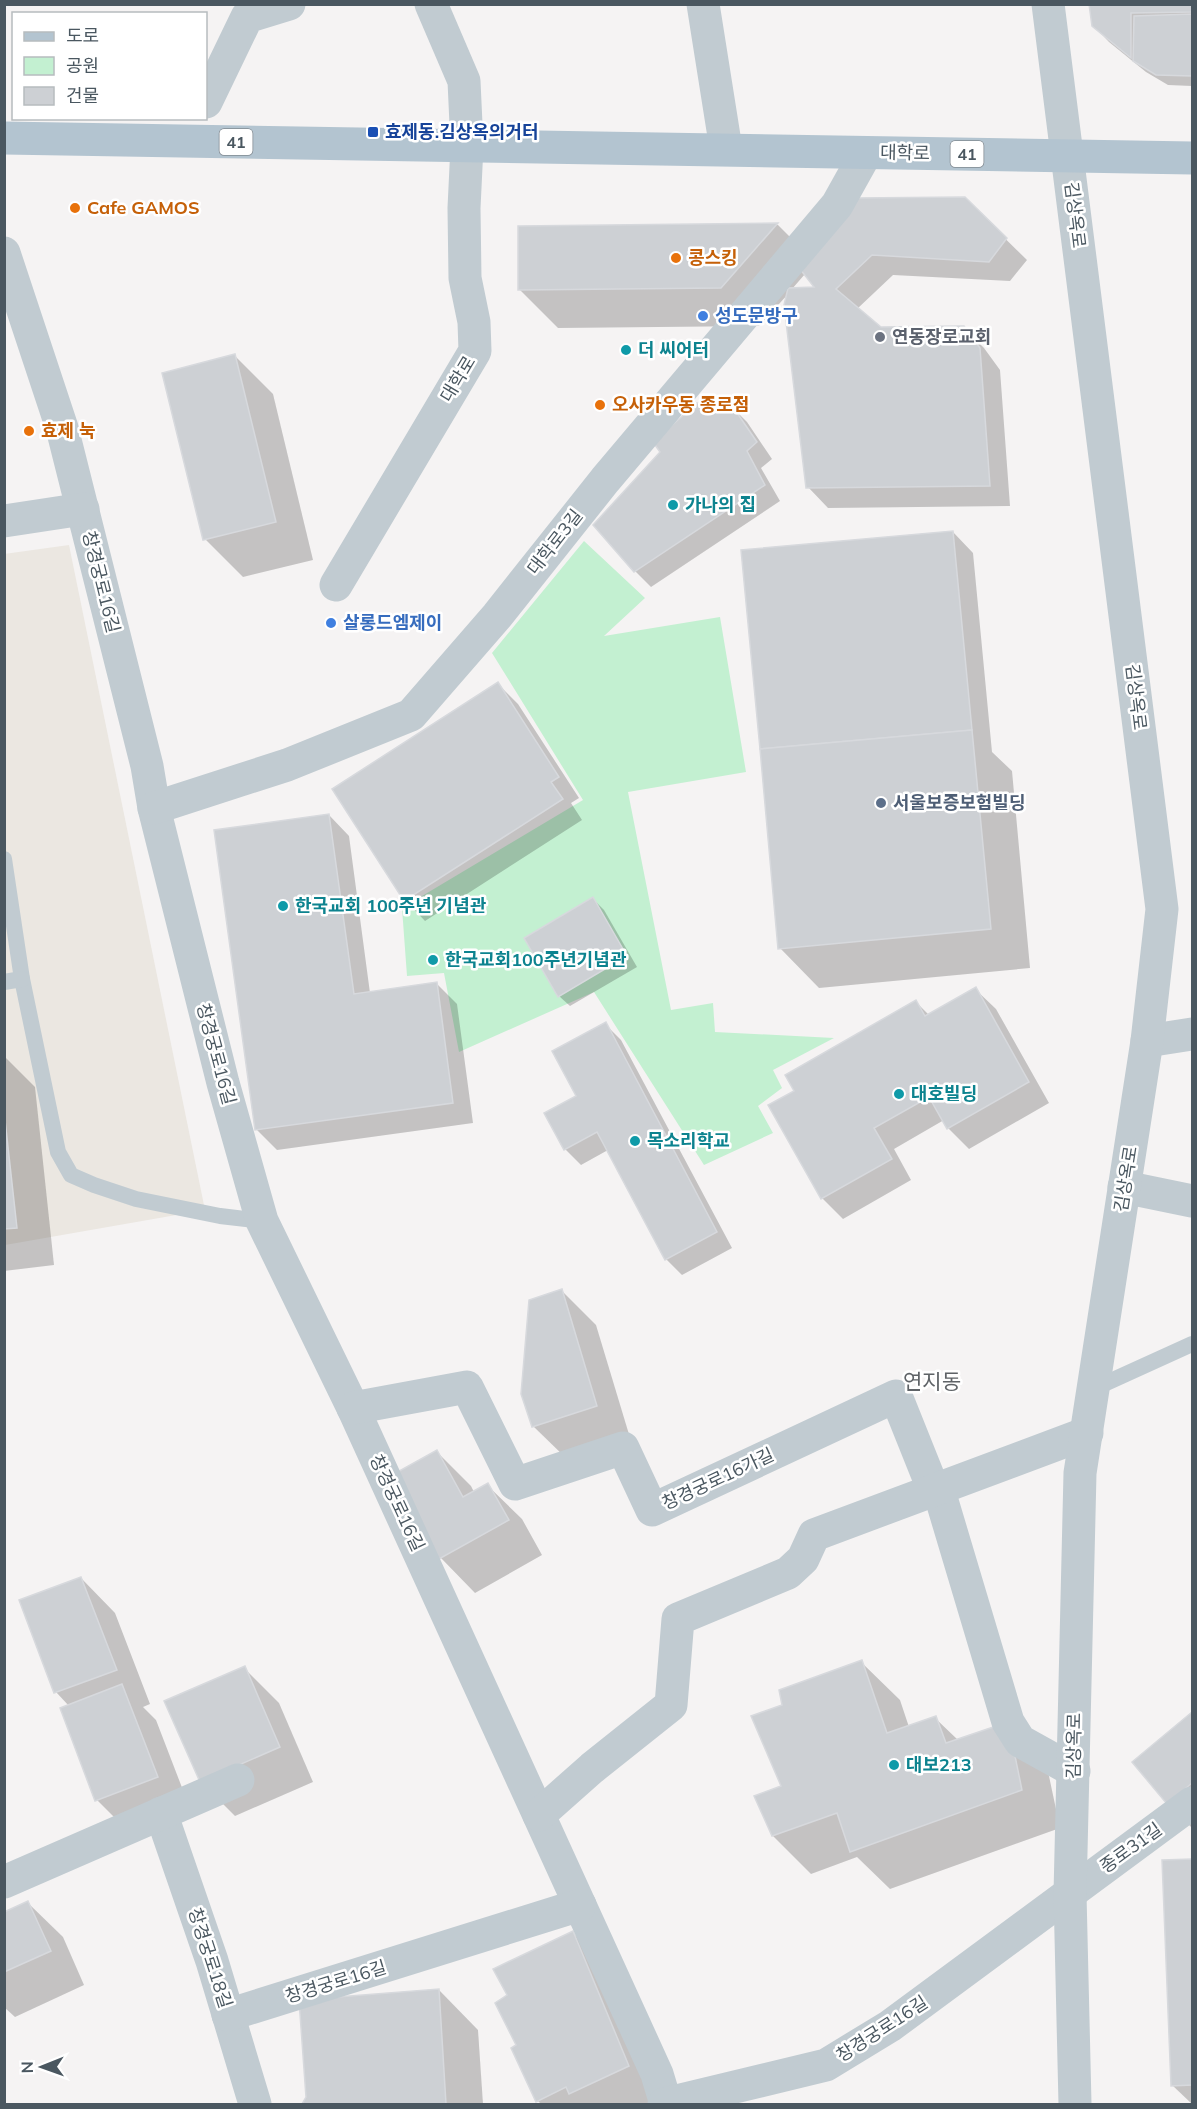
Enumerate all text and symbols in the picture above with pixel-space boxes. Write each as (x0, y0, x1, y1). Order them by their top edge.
legend (12, 12, 207, 120)
text: 도로 (66, 24, 99, 47)
text: 공원 (66, 54, 99, 77)
text: 건물 (66, 84, 99, 107)
place label: 효제동.김상옥의거터 (385, 120, 539, 143)
marker: 효제동.김상옥의거터 (366, 125, 380, 139)
road number: 41 (220, 129, 252, 155)
street label: 대학로 (880, 141, 930, 164)
road number: 41 (950, 141, 984, 167)
street label: 김상옥로 (1060, 181, 1091, 249)
place label: Cafe GAMOS (87, 196, 200, 219)
marker: Cafe GAMOS (68, 201, 82, 215)
place label: 콩스킹 (688, 246, 738, 269)
marker: 콩스킹 (669, 251, 683, 265)
place label: 성도문방구 (715, 304, 798, 327)
marker: 성도문방구 (696, 309, 710, 323)
place label: 연동장로교회 (892, 325, 991, 348)
marker: 연동장로교회 (873, 330, 887, 344)
place label: 더 씨어터 (638, 338, 709, 361)
marker: 더 씨어터 (619, 343, 633, 357)
street label: 대학로 (435, 352, 480, 406)
place label: 오사카우동 종로점 (612, 393, 749, 416)
marker: 오사카우동 종로점 (593, 398, 607, 412)
place label: 효제 눅 (41, 419, 96, 442)
marker: 효제 눅 (22, 424, 36, 438)
place label: 가나의 집 (685, 493, 756, 516)
marker: 가나의 집 (666, 498, 680, 512)
street label: 대학로3길 (522, 504, 587, 579)
street label: 창경궁로16길 (78, 528, 125, 635)
place label: 살롱드엠제이 (343, 611, 442, 634)
marker: 살롱드엠제이 (324, 616, 338, 630)
street label: 김상옥로 (1121, 663, 1152, 731)
place label: 서울보증보험빌딩 (893, 791, 1025, 814)
marker: 서울보증보험빌딩 (874, 796, 888, 810)
place label: 한국교회 100주년 기념관 (295, 894, 487, 917)
marker: 한국교회 100주년 기념관 (276, 899, 290, 913)
place label: 한국교회100주년기념관 (445, 948, 627, 971)
marker: 한국교회100주년기념관 (426, 953, 440, 967)
street label: 창경궁로16길 (192, 1000, 241, 1107)
place label: 대호빌딩 (911, 1082, 977, 1105)
marker: 대호빌딩 (892, 1087, 906, 1101)
place label: 목소리학교 (647, 1129, 730, 1152)
marker: 목소리학교 (628, 1134, 642, 1148)
street label: 김상옥로 (1109, 1144, 1142, 1213)
district label: 연지동 (903, 1368, 961, 1394)
street label: 창경궁로16가길 (658, 1443, 777, 1515)
street label: 창경궁로16길 (365, 1451, 430, 1555)
street label: 김상옥로 (1061, 1713, 1086, 1779)
place label: 대보213 (906, 1753, 972, 1776)
marker: 대보213 (887, 1758, 901, 1772)
street label: 종로31길 (1095, 1817, 1166, 1878)
street label: 창경궁로18길 (183, 1905, 238, 2011)
street label: 창경궁로16길 (283, 1955, 389, 2008)
street label: 창경궁로16길 (832, 1991, 932, 2067)
north arrow (12, 2037, 72, 2097)
text: N (17, 2061, 37, 2073)

